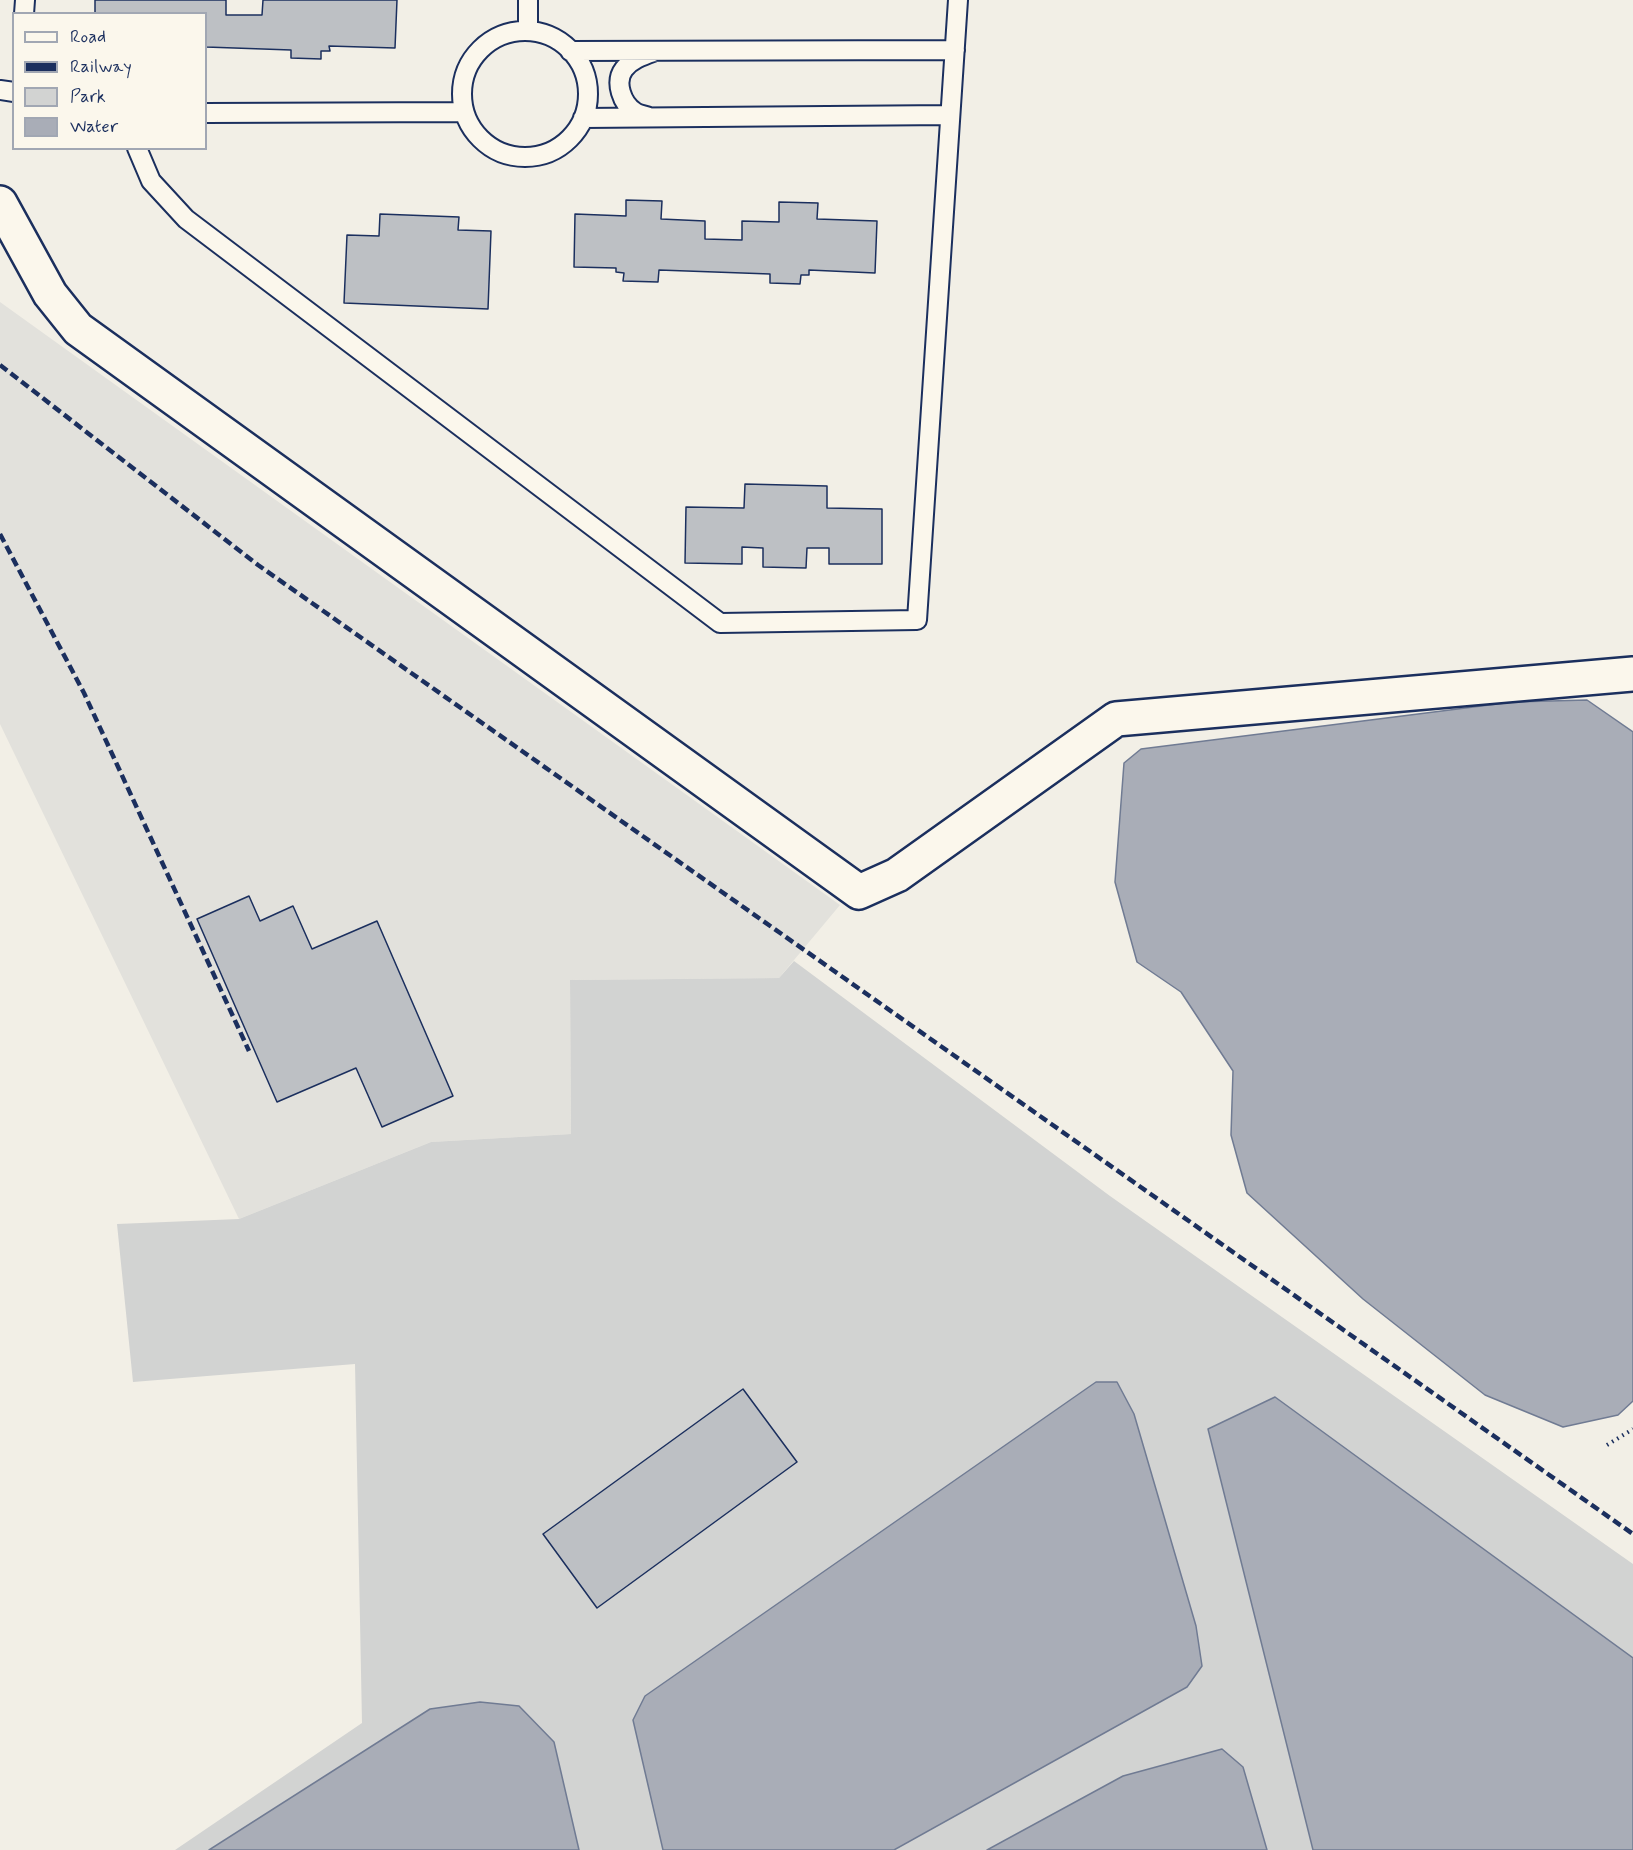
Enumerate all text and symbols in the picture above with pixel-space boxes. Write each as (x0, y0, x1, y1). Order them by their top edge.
legend (12, 12, 207, 150)
text: Road (70, 25, 106, 49)
text: Railway (70, 55, 132, 79)
text: Park (70, 85, 106, 109)
text: Water (70, 115, 118, 139)

